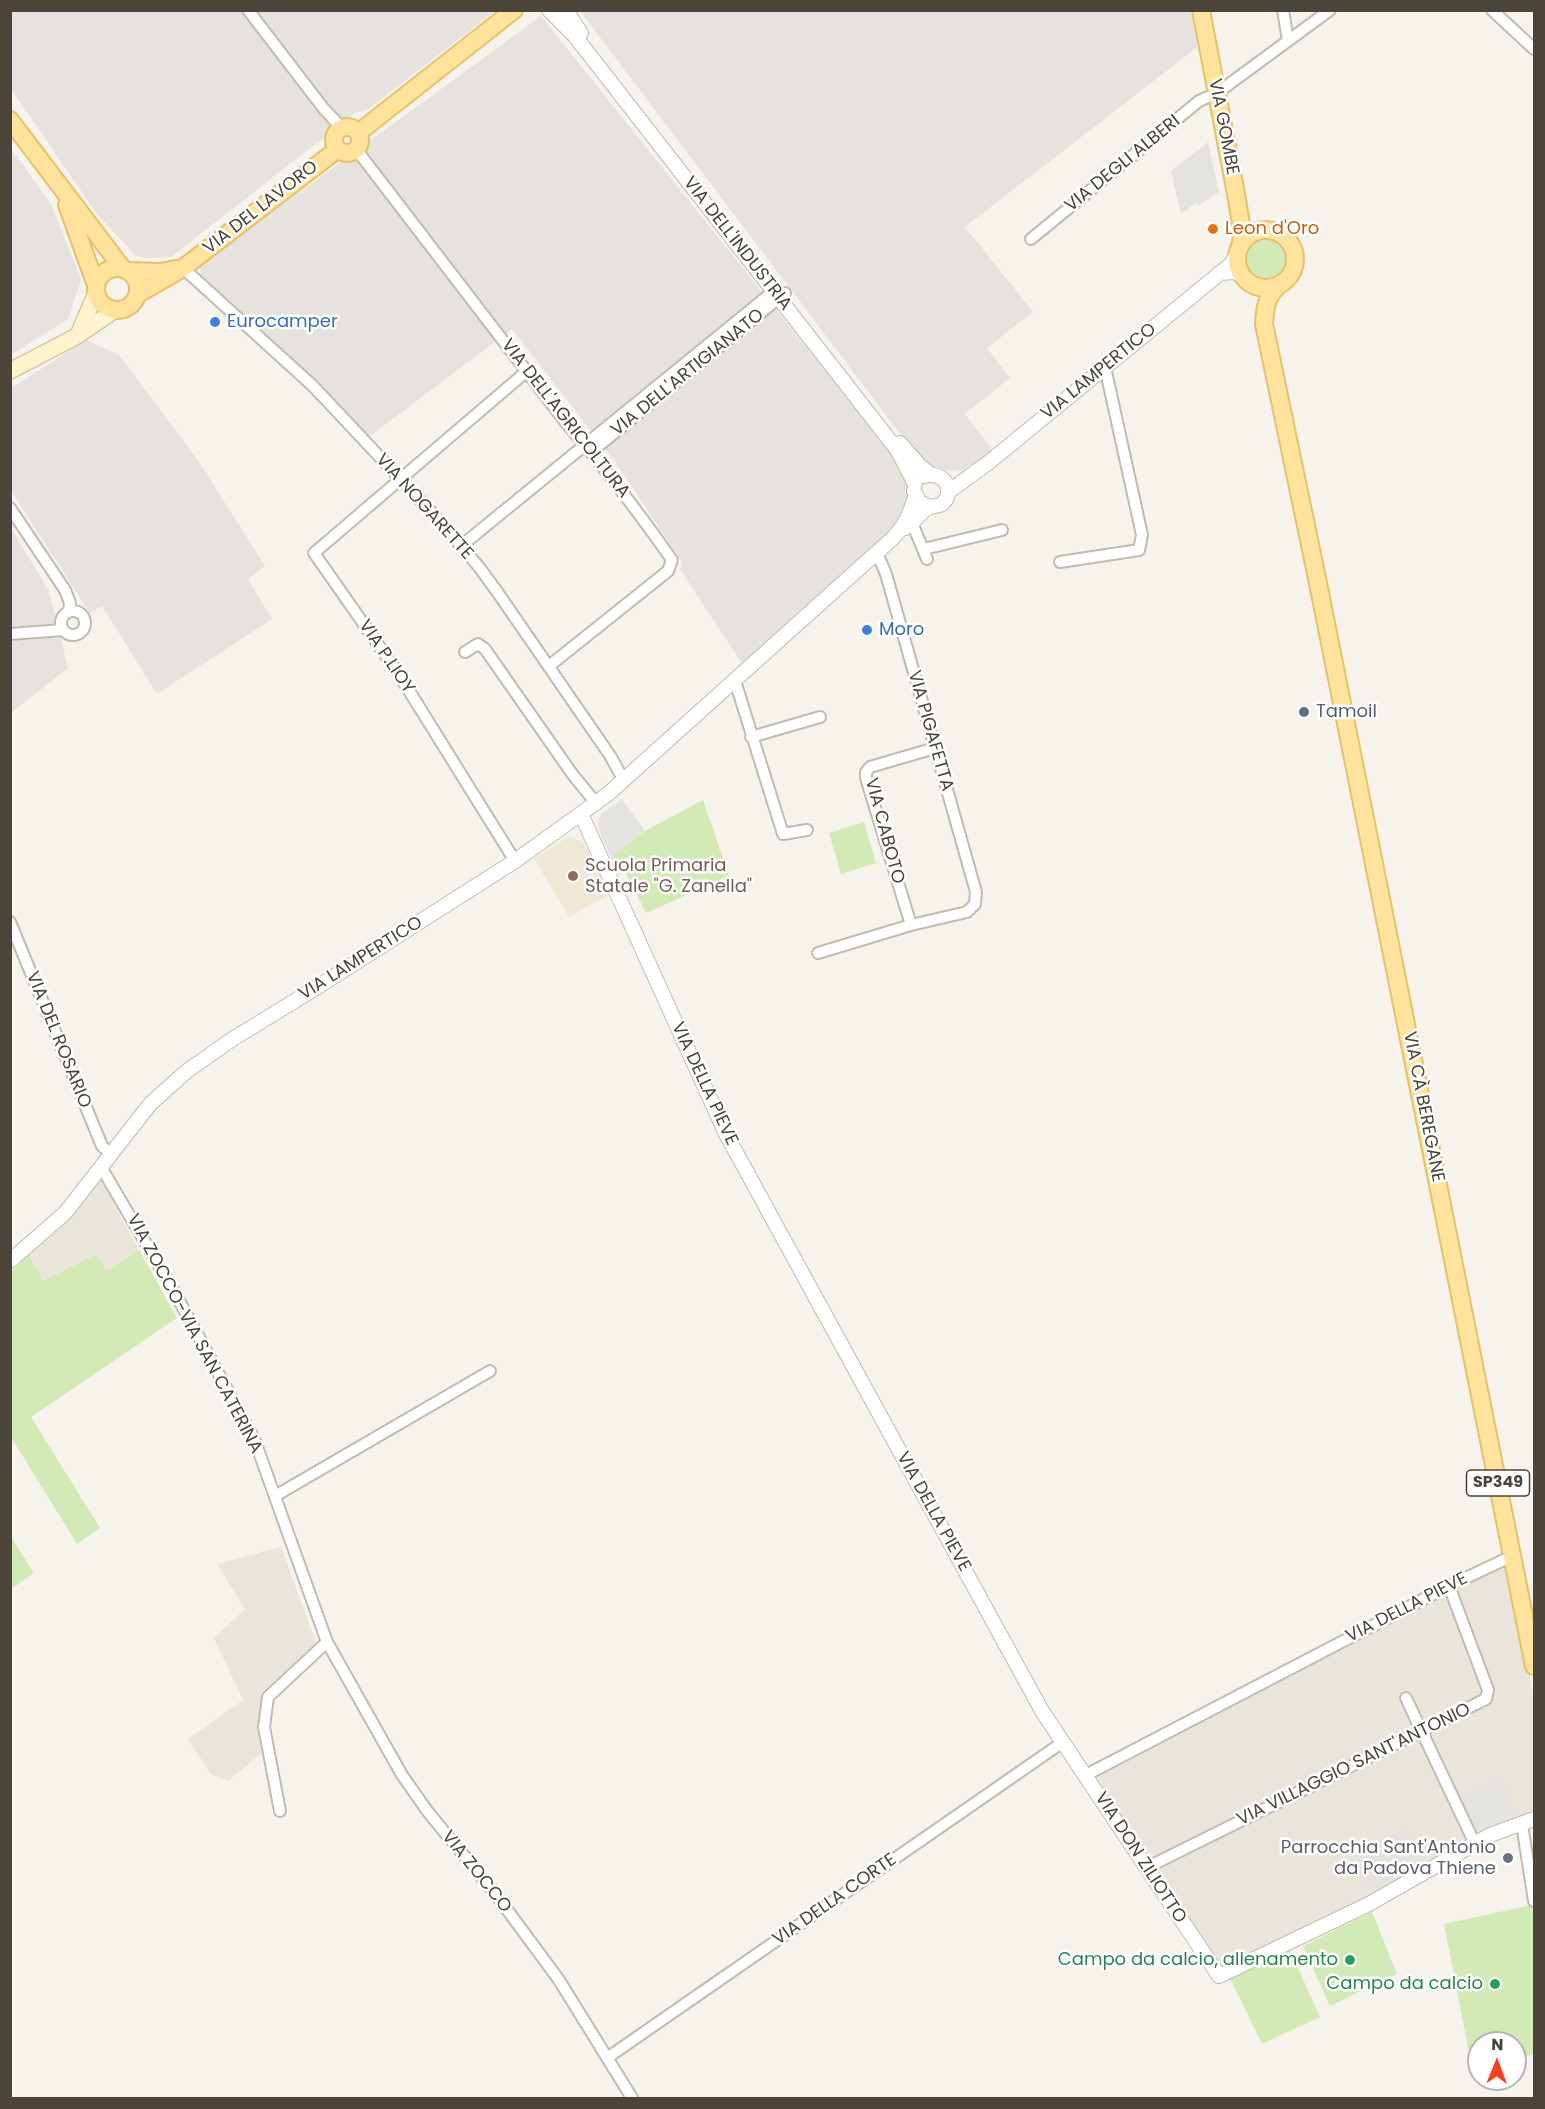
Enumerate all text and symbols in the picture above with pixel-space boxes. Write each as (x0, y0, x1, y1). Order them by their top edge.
street label: VIA GOMBE (1203, 77, 1243, 177)
street label: VIA DEGLI ALBERI (1061, 111, 1185, 217)
street label: VIA DEL LAVORO (199, 157, 323, 259)
street label: VIA DELL'INDUSTRIA (678, 173, 796, 315)
place label: Leon d'Oro (1225, 218, 1319, 240)
marker: Leon d'Oro (1206, 222, 1220, 236)
street label: VIA DELL'ARTIGIANATO (607, 305, 769, 441)
place label: Eurocamper (227, 311, 338, 333)
marker: Eurocamper (208, 315, 222, 329)
street label: VIA LAMPERTICO (1037, 319, 1161, 425)
street label: VIA DELL'AGRICOLTURA (496, 335, 634, 503)
street label: VIA NOGARETTE (371, 449, 477, 565)
street label: VIA P.LIOY (353, 616, 419, 698)
place label: Moro (879, 619, 924, 641)
marker: Moro (860, 623, 874, 637)
street label: VIA PIGAFETTA (902, 668, 958, 794)
place label: Tamoil (1316, 701, 1377, 723)
marker: Tamoil (1297, 705, 1311, 719)
street label: VIA CABOTO (860, 776, 908, 886)
place label: Scuola Primaria Statale "G. Zanella" (585, 855, 752, 898)
marker: Scuola Primaria Statale "G. Zanella" (566, 869, 580, 883)
street label: VIA LAMPERTICO (295, 912, 427, 1006)
street label: VIA DEL ROSARIO (21, 969, 95, 1111)
street label: VIA DELLA PIEVE (666, 1019, 742, 1149)
street label: VIA CÀ BEREGANE (1398, 1030, 1448, 1184)
street label: VIA ZOCCO-VIA SAN CATERINA (122, 1211, 266, 1457)
street label: VIA DELLA PIEVE (891, 1448, 975, 1576)
road number: SP349 (1466, 1470, 1530, 1496)
street label: VIA DELLA PIEVE (1343, 1568, 1471, 1648)
street label: VIA VILLAGGIO SANT'ANTONIO (1234, 1699, 1474, 1831)
street label: VIA DON ZILIOTTO (1090, 1788, 1190, 1928)
street label: VIA ZOCCO (436, 1827, 516, 1917)
place label: Parrocchia Sant'Antonio da Padova Thiene (1281, 1837, 1496, 1880)
street label: VIA DELLA CORTE (769, 1849, 901, 1951)
marker: Parrocchia Sant'Antonio da Padova Thiene (1501, 1851, 1515, 1865)
place label: Campo da calcio, allenamento (1058, 1949, 1338, 1971)
marker: Campo da calcio, allenamento (1343, 1953, 1357, 1967)
place label: Campo da calcio (1326, 1973, 1483, 1995)
marker: Campo da calcio (1488, 1977, 1502, 1991)
north arrow (1467, 2031, 1527, 2091)
text: N (1491, 2033, 1504, 2056)

